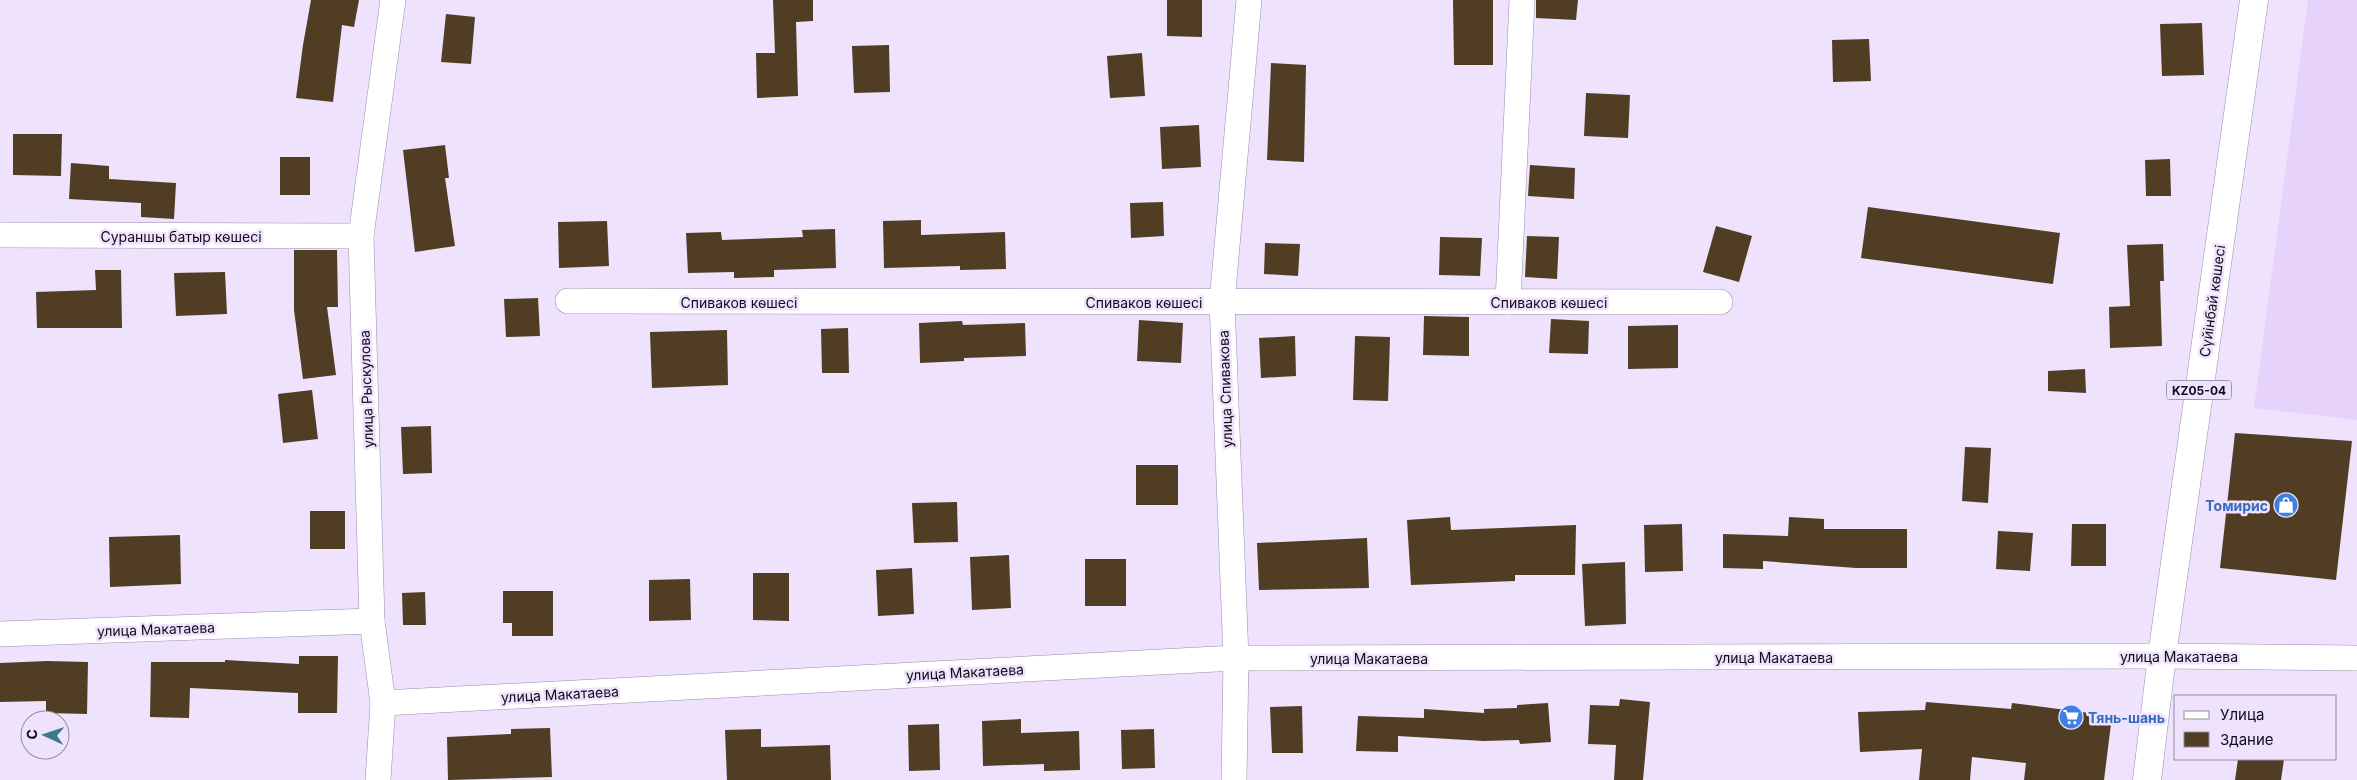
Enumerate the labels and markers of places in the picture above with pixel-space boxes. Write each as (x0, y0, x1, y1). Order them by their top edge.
shop icon: Томирис (2273, 492, 2299, 518)
place label: Томирис (2205, 497, 2268, 514)
supermarket icon: Тянь-шань (2058, 704, 2084, 730)
place label: Тянь-шань (2088, 709, 2165, 726)

